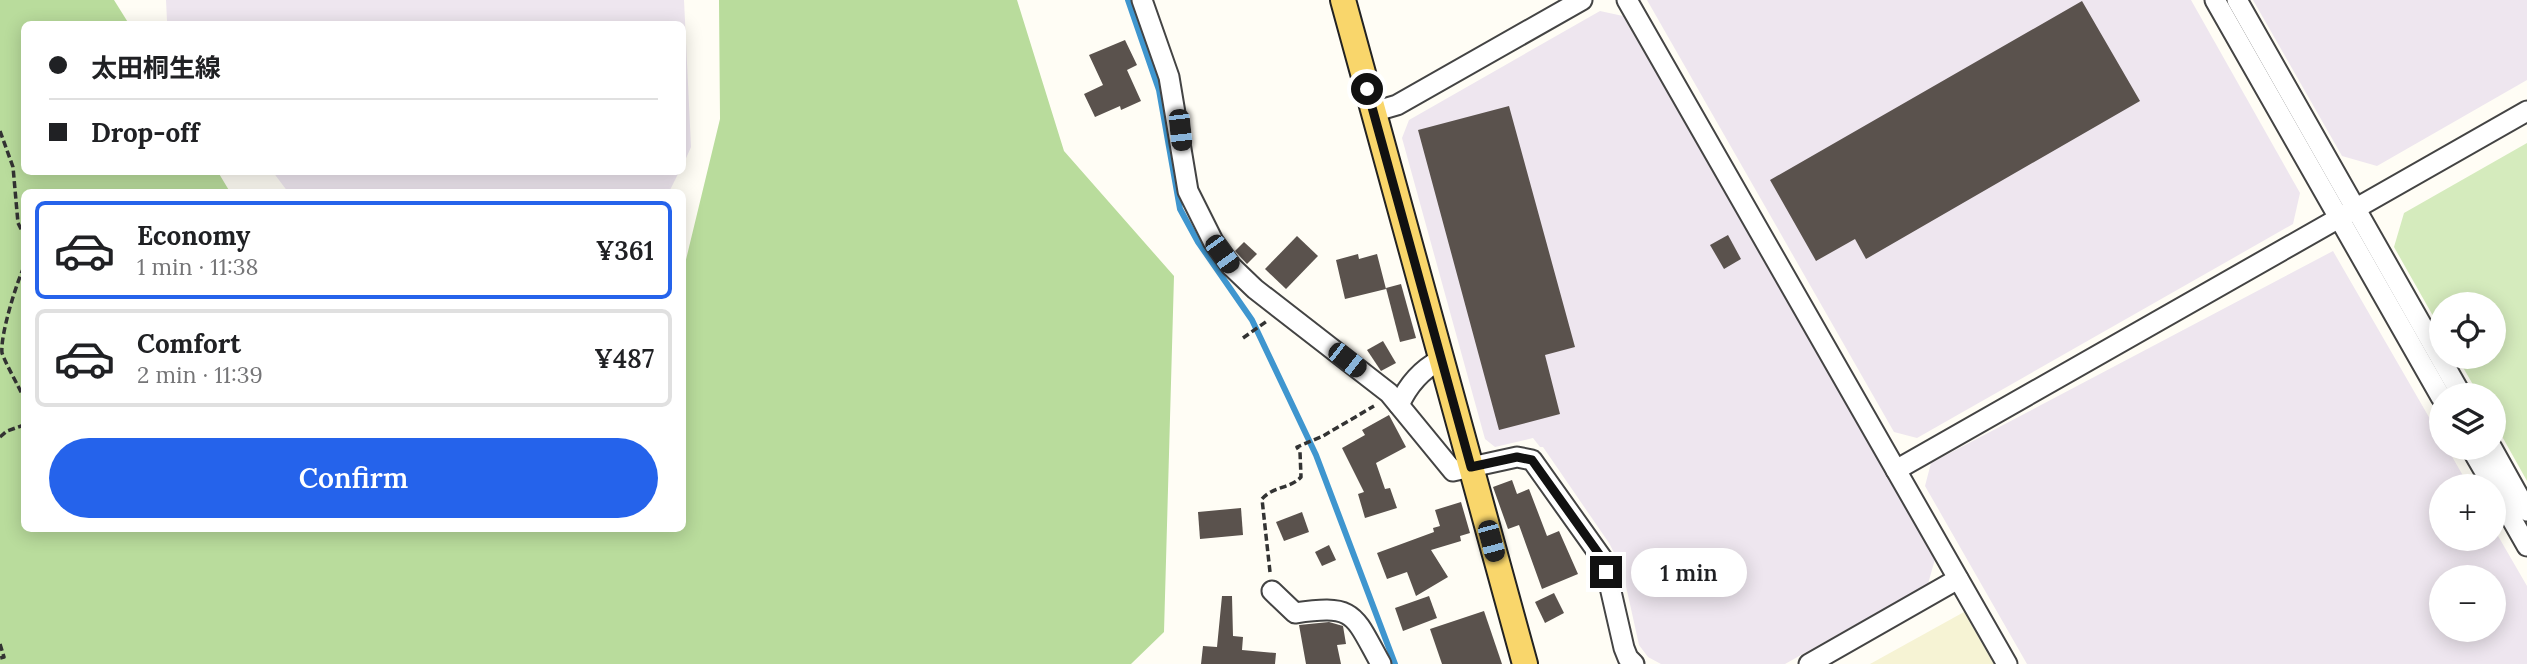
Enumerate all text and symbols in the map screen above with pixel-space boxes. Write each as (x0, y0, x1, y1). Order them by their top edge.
text: 太田桐生線 (91, 51, 221, 84)
route start (1351, 73, 1383, 105)
car (1168, 108, 1193, 152)
text: Drop-off (91, 116, 199, 149)
icon: car (53, 219, 116, 282)
text: Economy (137, 219, 250, 252)
car (1202, 231, 1243, 277)
text: ¥361 (596, 234, 654, 267)
text: 1 min · 11:38 (137, 252, 259, 281)
map controls (2429, 292, 2506, 642)
button: locate (2429, 292, 2506, 369)
icon: car (53, 327, 116, 390)
text: Comfort (137, 327, 241, 360)
car (1324, 339, 1371, 381)
text: ¥487 (594, 342, 654, 375)
text: 2 min · 11:39 (137, 360, 263, 389)
button: layers (2429, 383, 2506, 460)
button: Confirm (49, 438, 658, 518)
button: + (2429, 474, 2506, 551)
car (1476, 518, 1507, 564)
callout: 1 min (1630, 548, 1746, 596)
route end (1590, 556, 1622, 588)
text: 1 min (1660, 558, 1718, 587)
button: − (2429, 565, 2506, 642)

